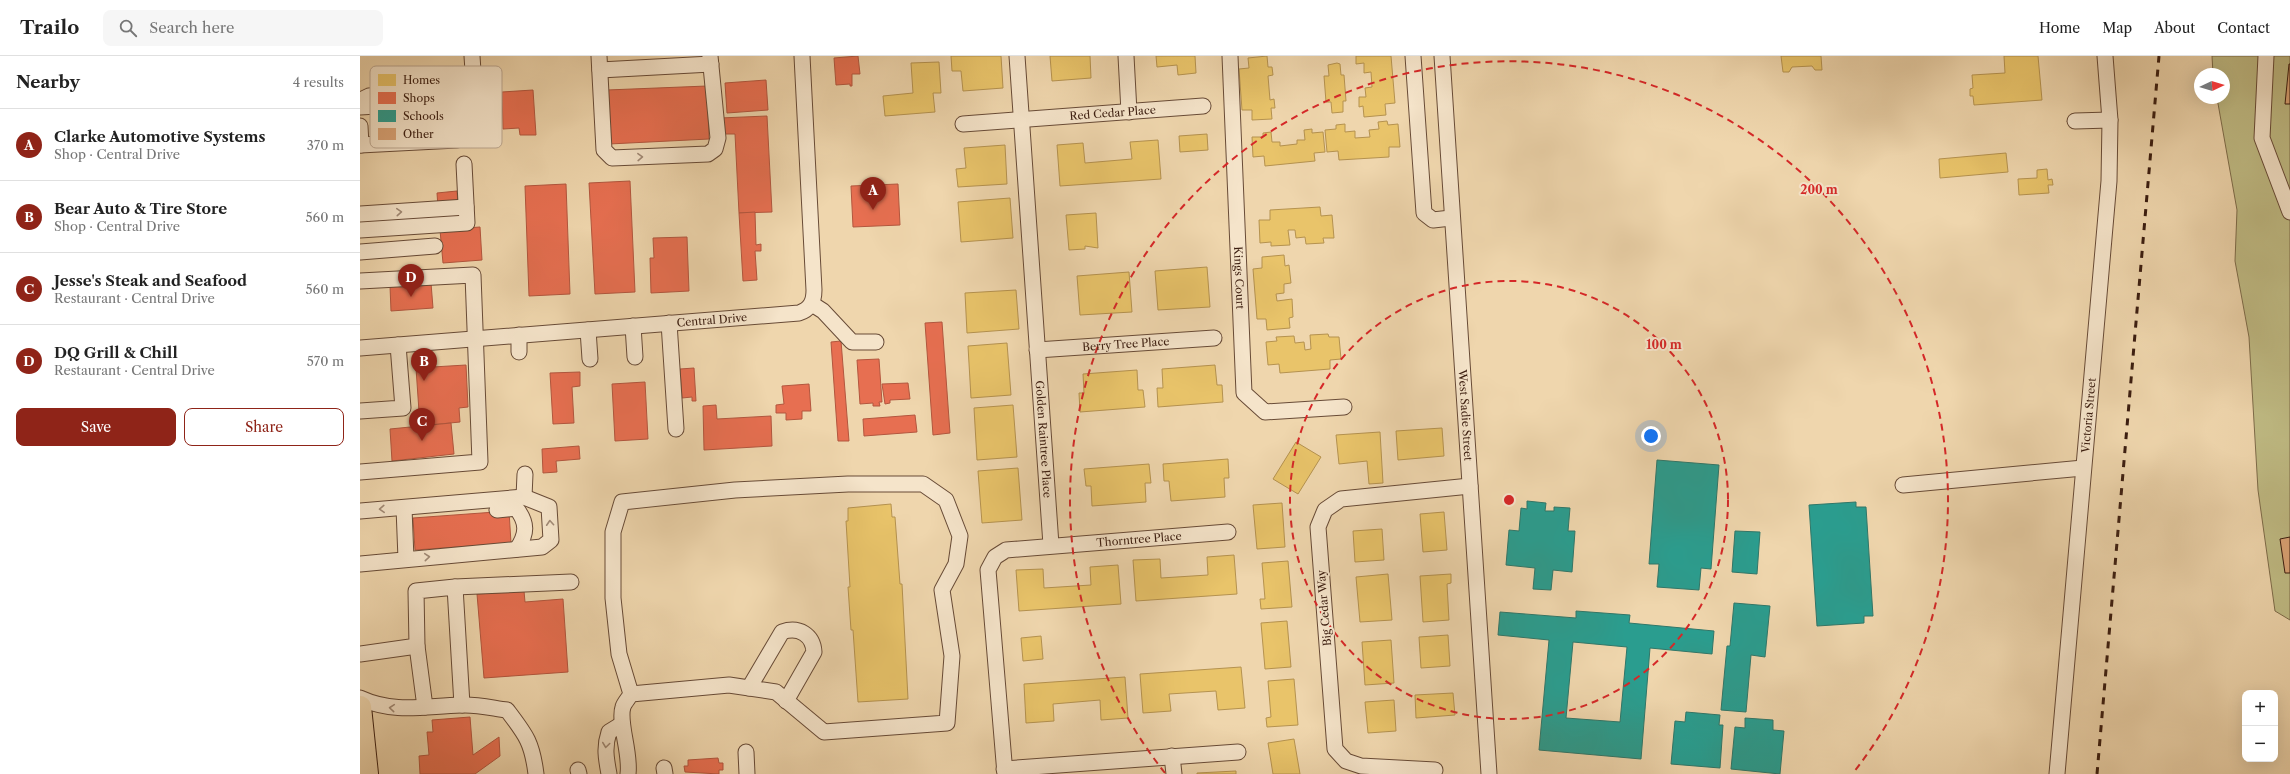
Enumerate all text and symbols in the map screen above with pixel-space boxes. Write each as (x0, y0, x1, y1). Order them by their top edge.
search box (103, 10, 383, 46)
text: Trailo (20, 16, 79, 39)
icon: search (117, 17, 139, 39)
text: Search here (149, 18, 234, 37)
text: Home (2039, 19, 2080, 37)
text: Map (2102, 19, 2132, 37)
text: About (2154, 19, 2195, 37)
text: Contact (2217, 19, 2270, 37)
legend (370, 66, 502, 148)
north arrow (2194, 68, 2230, 104)
text: Nearby (16, 72, 80, 92)
text: Homes (403, 73, 440, 87)
text: 4 results (293, 74, 344, 90)
text: Shops (403, 91, 435, 105)
street label: Red Cedar Place (1069, 103, 1156, 123)
text: Schools (403, 109, 444, 123)
text: Clarke Automotive Systems (54, 127, 265, 146)
text: Other (403, 127, 434, 141)
text: A (24, 137, 34, 153)
text: 370 m (307, 137, 344, 153)
text: Shop · Central Drive (54, 146, 180, 162)
one-way arrow (637, 153, 643, 161)
pin: A (860, 177, 886, 210)
text: 200 m (1800, 182, 1838, 197)
text: Bear Auto & Tire Store (54, 199, 227, 218)
one-way arrow (396, 207, 402, 216)
text: B (24, 209, 34, 225)
text: 560 m (306, 209, 344, 225)
text: Shop · Central Drive (54, 218, 180, 234)
street label: Kings Court (1231, 246, 1248, 310)
pin: D (398, 264, 424, 297)
text: Jesse's Steak and Seafood (54, 271, 247, 290)
text: C (24, 281, 34, 297)
text: 560 m (306, 281, 344, 297)
text: Restaurant · Central Drive (54, 290, 215, 306)
street label: Central Drive (676, 310, 748, 330)
street label: Berry Tree Place (1082, 334, 1170, 354)
text: 100 m (1646, 337, 1682, 352)
text: DQ Grill & Chill (54, 343, 178, 362)
pin: B (411, 348, 437, 381)
text: D (23, 353, 35, 369)
text: 570 m (307, 353, 344, 369)
text: Restaurant · Central Drive (54, 362, 215, 378)
street label: West Sadie Street (1455, 368, 1475, 462)
street label: Victoria Street (2078, 377, 2099, 455)
street label: Golden Raintree Place (1033, 380, 1055, 498)
button: Save (16, 408, 176, 446)
button: Share (184, 408, 344, 446)
pin: C (409, 408, 435, 441)
your location (1641, 426, 1661, 446)
centre of rings (1502, 493, 1516, 507)
one-way arrow (379, 505, 385, 514)
one-way arrow (545, 520, 554, 526)
street label: Thorntree Place (1096, 529, 1182, 550)
one-way arrow (424, 553, 430, 562)
street label: Big Cedar Way (1314, 568, 1334, 647)
map controls (2242, 690, 2278, 762)
button: + (2242, 690, 2278, 726)
one-way arrow (389, 704, 395, 713)
button: − (2242, 726, 2278, 762)
one-way arrow (602, 742, 611, 748)

